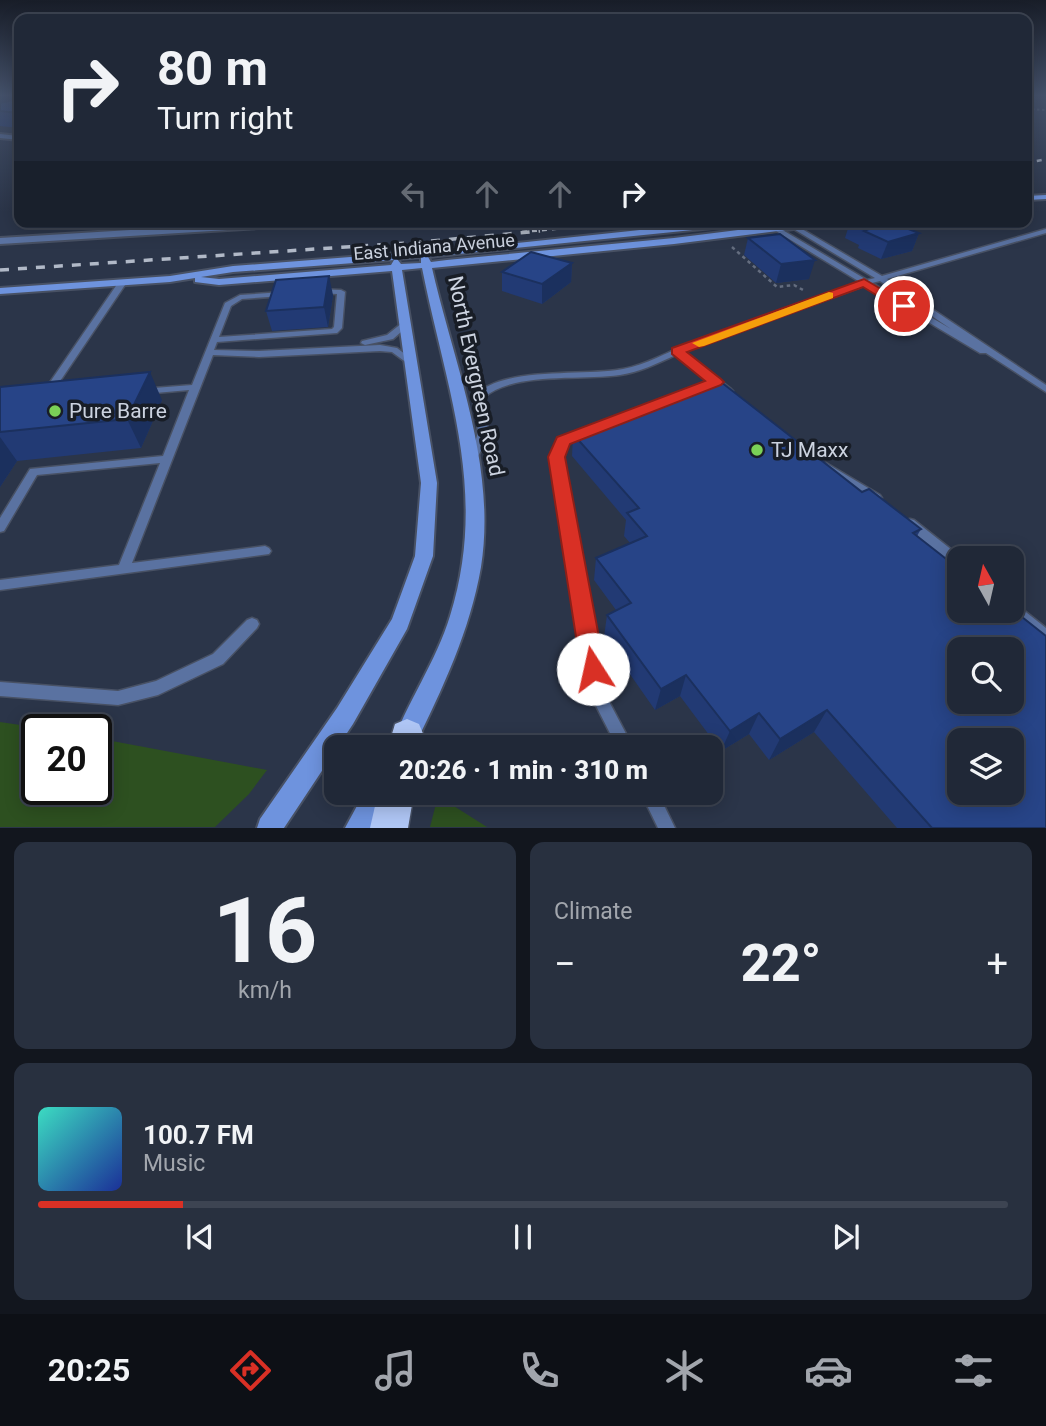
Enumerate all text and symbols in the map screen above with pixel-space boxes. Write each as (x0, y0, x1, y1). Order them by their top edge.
text: 80 m (157, 40, 268, 97)
icon: right (42, 42, 133, 133)
text: Turn right (157, 99, 293, 137)
icon: left (395, 175, 433, 213)
icon: ahead (468, 175, 506, 213)
icon: ahead (541, 175, 579, 213)
icon: right (614, 175, 652, 213)
street label: East Indiana Avenue (352, 229, 516, 264)
street label: North Evergreen Road (443, 274, 509, 478)
pin (874, 276, 934, 336)
icon: arrive (885, 287, 923, 325)
place label: Pure Barre (69, 399, 167, 423)
marker: Pure Barre (47, 403, 63, 419)
place label: TJ Maxx (771, 438, 848, 462)
marker: TJ Maxx (749, 442, 765, 458)
north arrow (947, 546, 1024, 623)
map controls (947, 546, 1024, 805)
position arrow (556, 632, 630, 706)
button: search (947, 637, 1024, 714)
speed limit sign: 20 (21, 714, 112, 805)
button: layers (947, 728, 1024, 805)
text: 20:26 · 1 min · 310 m (399, 755, 648, 785)
text: 16 (213, 878, 317, 984)
text: Climate (554, 898, 633, 925)
text: 22° (741, 933, 821, 994)
text: − (554, 942, 576, 986)
text: + (986, 942, 1008, 986)
text: km/h (238, 977, 292, 1004)
text: 100.7 FM (143, 1120, 254, 1150)
text: Music (143, 1150, 205, 1177)
icon: previous (181, 1218, 219, 1256)
icon: pause (504, 1218, 542, 1256)
icon: next (827, 1218, 865, 1256)
icon: directions (226, 1346, 275, 1395)
icon: music (371, 1346, 420, 1395)
icon: phone (515, 1346, 564, 1395)
icon: climate (660, 1346, 709, 1395)
icon: car (804, 1346, 853, 1395)
icon: filters (949, 1346, 998, 1395)
text: 20:25 (48, 1351, 130, 1389)

